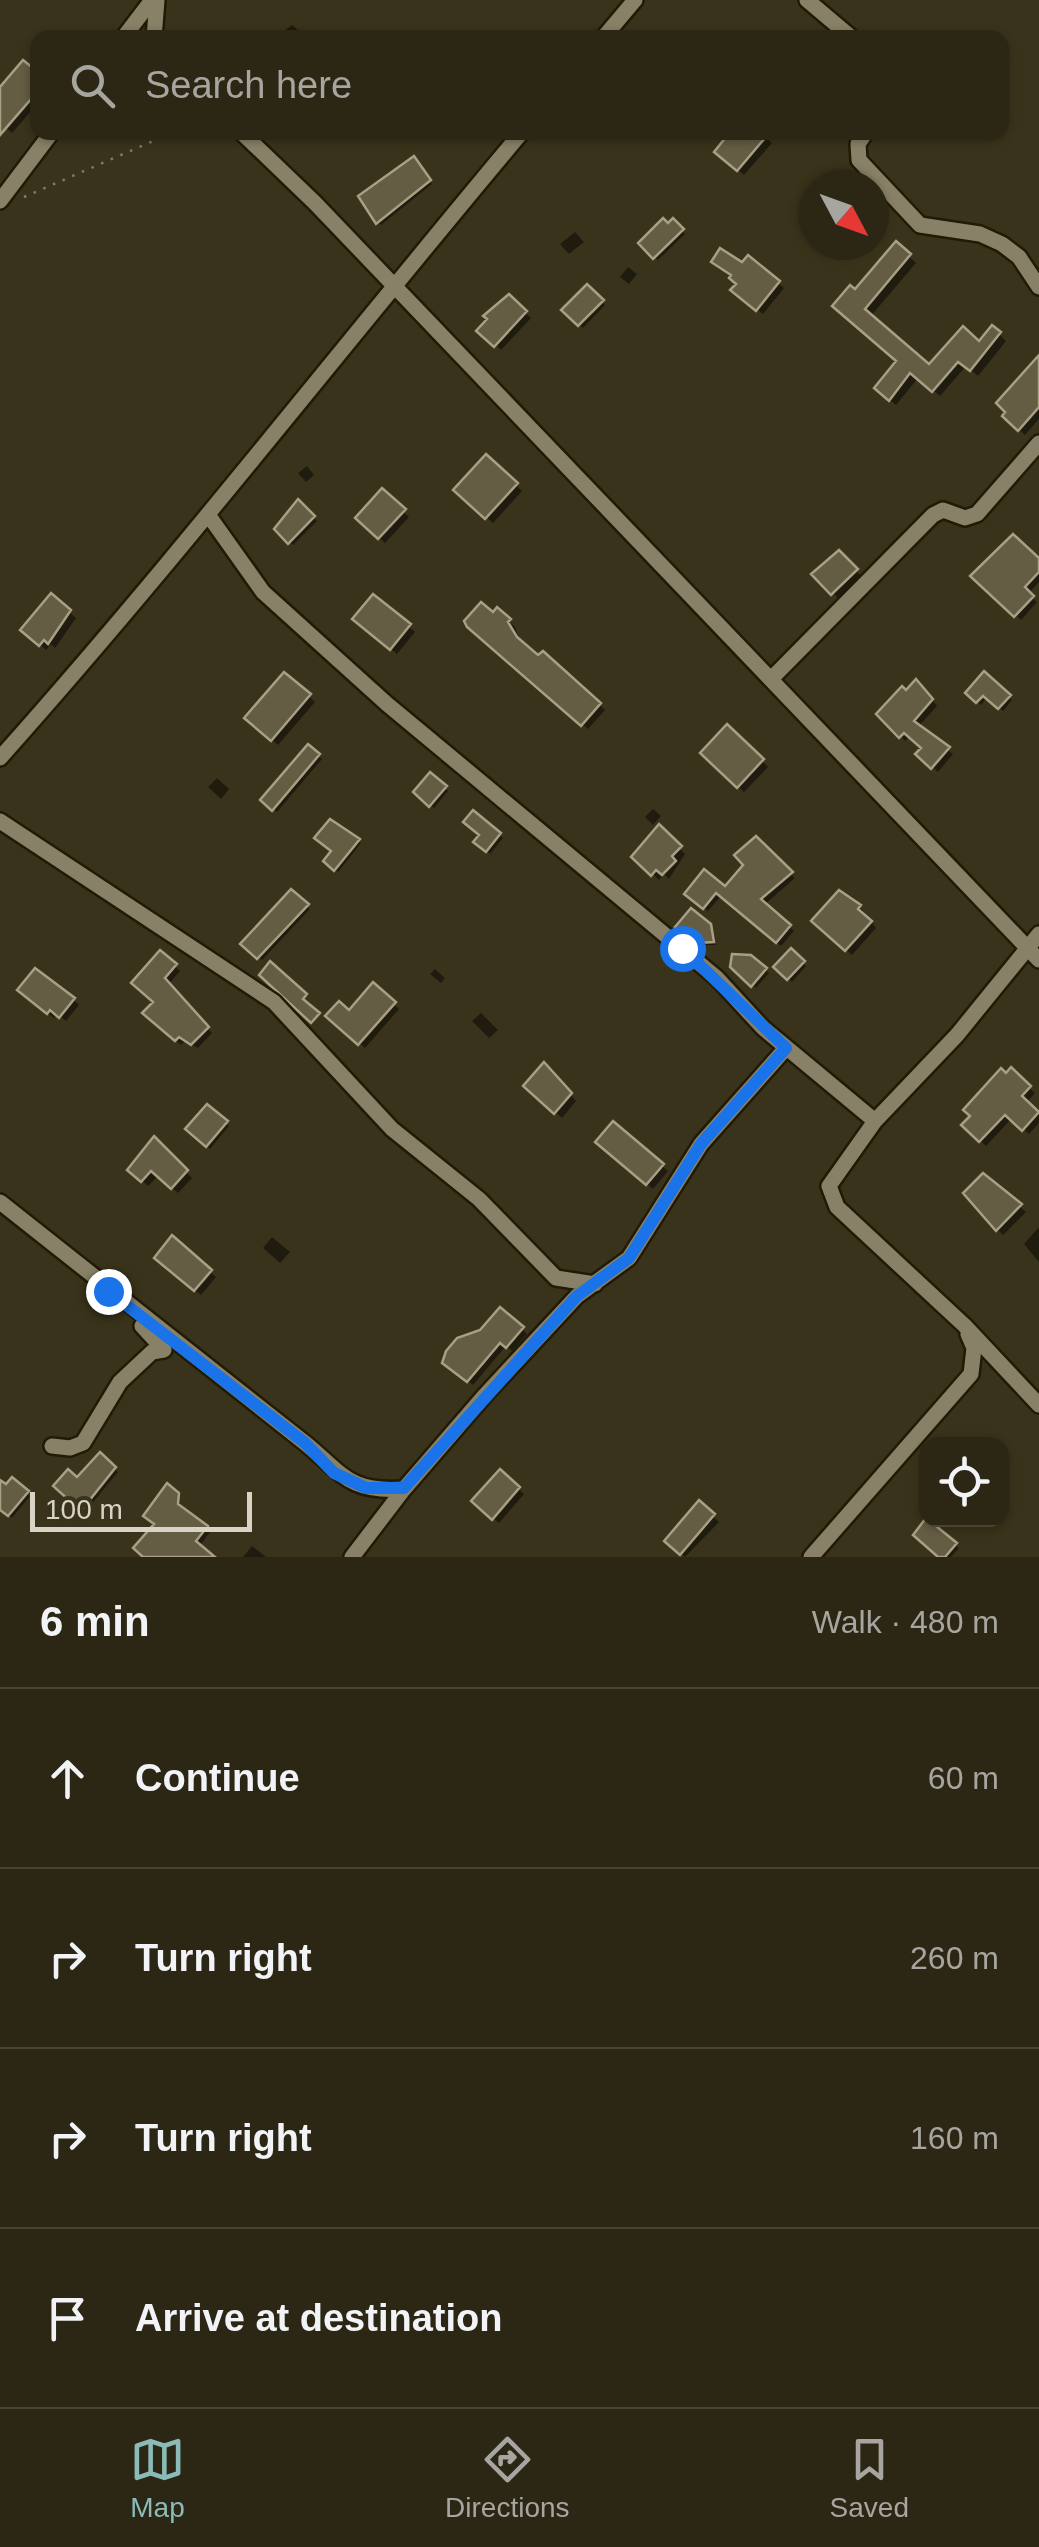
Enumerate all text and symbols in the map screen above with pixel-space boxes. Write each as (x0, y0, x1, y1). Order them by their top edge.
search box (30, 30, 1009, 140)
icon: search (65, 58, 120, 113)
text: Search here (145, 64, 352, 106)
north arrow (799, 170, 889, 260)
route start (660, 926, 706, 972)
route end (86, 1269, 132, 1315)
map controls (919, 1437, 1009, 1527)
button: locate (919, 1437, 1009, 1527)
scale bar (30, 1487, 252, 1532)
text: 100 m (45, 1494, 123, 1525)
text: 6 min (40, 1598, 150, 1645)
text: Walk · 480 m (812, 1604, 999, 1640)
icon: ahead (40, 1751, 95, 1806)
text: Continue (135, 1757, 300, 1799)
text: 60 m (928, 1760, 999, 1796)
icon: right (40, 1931, 95, 1986)
text: Turn right (135, 1937, 312, 1979)
text: 260 m (910, 1940, 999, 1976)
icon: right (40, 2111, 95, 2166)
text: Turn right (135, 2117, 312, 2159)
text: 160 m (910, 2120, 999, 2156)
icon: arrive (40, 2291, 95, 2346)
text: Arrive at destination (135, 2297, 502, 2339)
tab: Map (130, 2432, 185, 2524)
tab: Directions (445, 2432, 570, 2524)
tab: Saved (830, 2432, 909, 2524)

